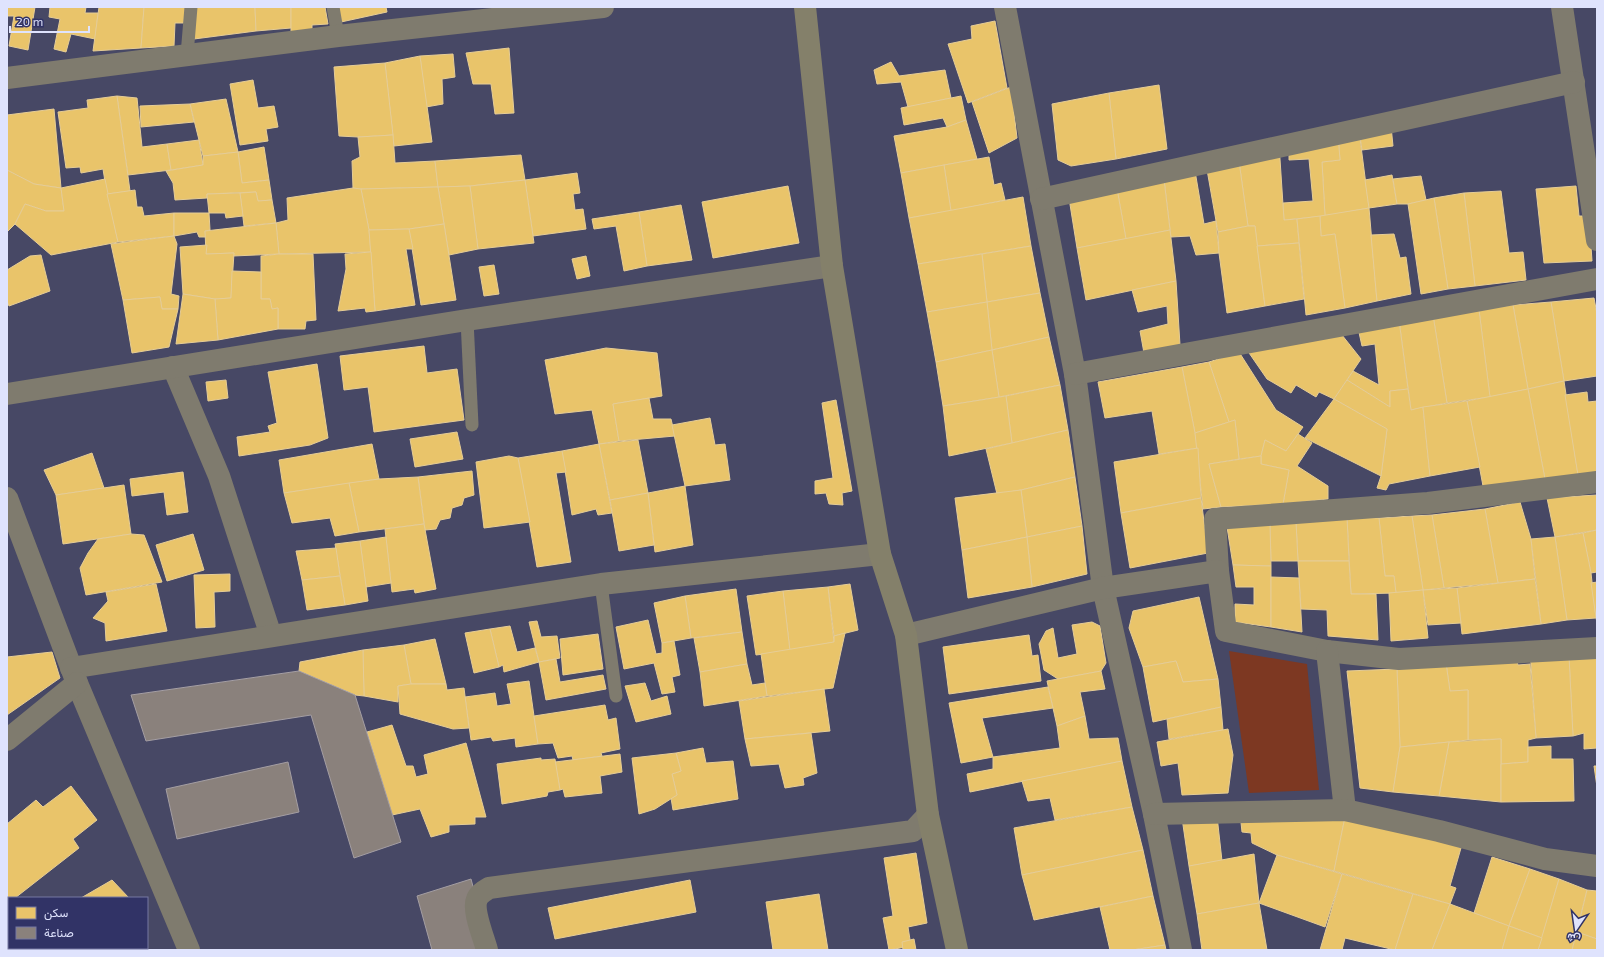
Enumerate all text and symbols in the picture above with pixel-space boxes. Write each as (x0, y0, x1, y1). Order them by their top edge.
scale bar (10, 8, 89, 34)
text: 20 m (16, 14, 43, 28)
legend (8, 897, 148, 949)
text: سكن (44, 905, 68, 921)
north arrow (1556, 909, 1596, 949)
text: صناعة (44, 925, 74, 939)
text: ش (1566, 930, 1582, 947)

